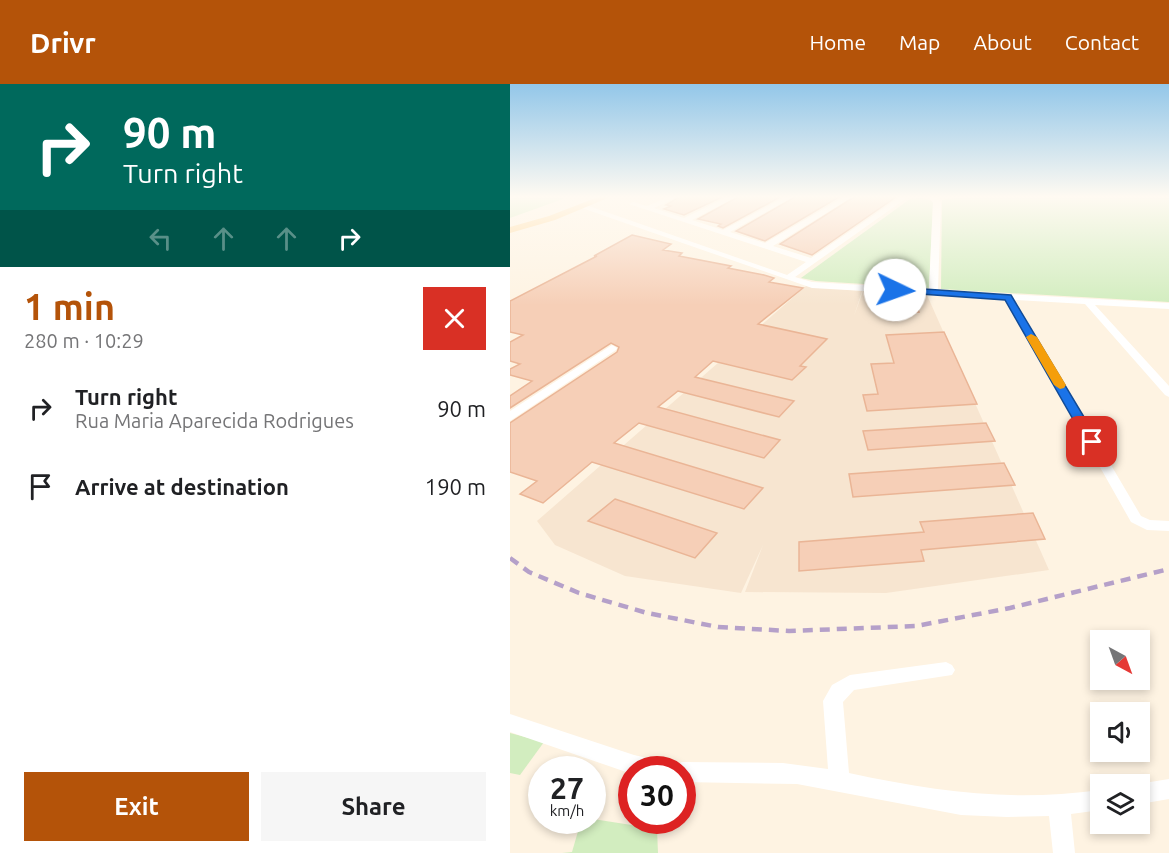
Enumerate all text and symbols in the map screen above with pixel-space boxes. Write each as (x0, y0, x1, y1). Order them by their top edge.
text: Drivr (30, 27, 96, 58)
text: Home (809, 30, 866, 54)
text: Map (899, 30, 940, 54)
text: About (973, 30, 1032, 54)
text: Contact (1065, 30, 1139, 54)
icon: right (24, 108, 102, 186)
text: 90 m (123, 109, 217, 156)
text: Turn right (123, 158, 243, 188)
icon: left (144, 222, 177, 255)
icon: ahead (207, 222, 240, 255)
icon: ahead (270, 222, 303, 255)
icon: right (333, 222, 366, 255)
position arrow (863, 258, 927, 322)
text: 1 min (24, 286, 115, 327)
button: close (423, 287, 486, 350)
text: 280 m · 10:29 (24, 329, 144, 352)
text: Turn right (75, 384, 177, 409)
icon: right (24, 392, 57, 425)
text: 90 m (437, 396, 486, 421)
text: Rua Maria Aparecida Rodrigues (75, 409, 354, 432)
pin (1066, 416, 1117, 467)
icon: arrive (1075, 425, 1108, 458)
icon: arrive (24, 470, 57, 503)
text: Arrive at destination (75, 474, 289, 499)
text: 190 m (425, 474, 486, 499)
north arrow (1090, 630, 1150, 690)
map controls (1090, 630, 1150, 834)
button: sound (1090, 702, 1150, 762)
speed limit sign: 30 (618, 756, 696, 834)
text: 27 (550, 771, 584, 805)
button: Exit (24, 772, 249, 841)
button: Share (261, 772, 486, 841)
button: layers (1090, 774, 1150, 834)
text: km/h (550, 802, 584, 819)

